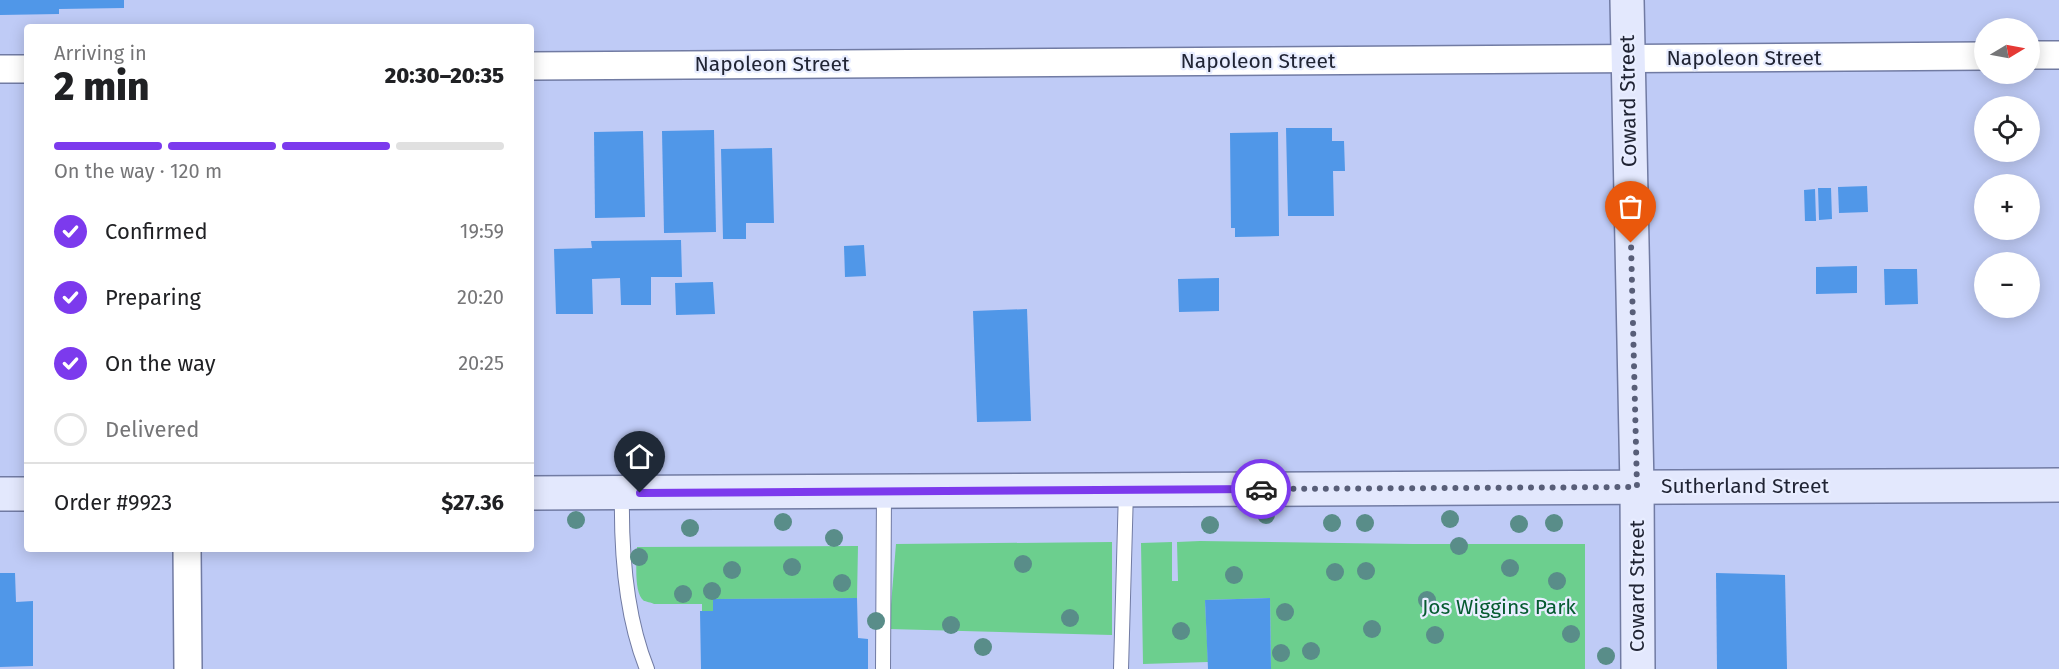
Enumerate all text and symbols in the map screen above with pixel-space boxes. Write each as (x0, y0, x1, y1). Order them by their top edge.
north arrow (1974, 18, 2040, 84)
map controls (1974, 18, 2040, 318)
street label: Coward Street (1614, 34, 1642, 167)
text: Arriving in (54, 41, 147, 65)
street label: Napoleon Street (1666, 45, 1822, 71)
street label: Napoleon Street (1180, 48, 1336, 74)
street label: Napoleon Street (694, 51, 850, 77)
text: 20:30–20:35 (385, 62, 504, 89)
text: 2 min (54, 64, 150, 110)
button: locate (1974, 96, 2040, 162)
text: On the way · 120 m (54, 159, 222, 183)
button: + (1974, 174, 2040, 240)
pin (1605, 181, 1656, 243)
icon: bag (1614, 190, 1647, 223)
icon: check (54, 215, 87, 248)
text: Confirmed (105, 218, 208, 245)
text: 19:59 (460, 219, 504, 243)
button: − (1974, 252, 2040, 318)
icon: check (54, 281, 87, 314)
text: Preparing (105, 284, 201, 311)
text: 20:20 (457, 285, 504, 309)
icon: check (54, 347, 87, 380)
text: On the way (105, 350, 216, 377)
text: 20:25 (458, 351, 504, 375)
text: Delivered (105, 416, 200, 443)
pin (614, 431, 665, 493)
icon: home (623, 440, 656, 473)
courier (1231, 459, 1291, 519)
icon: car (1245, 473, 1278, 506)
street label: Sutherland Street (1661, 473, 1829, 499)
text: Order #9923 (54, 489, 172, 516)
text: $27.36 (441, 489, 504, 516)
street label: Coward Street (1624, 519, 1650, 652)
park label: Jos Wiggins Park (1422, 594, 1576, 620)

